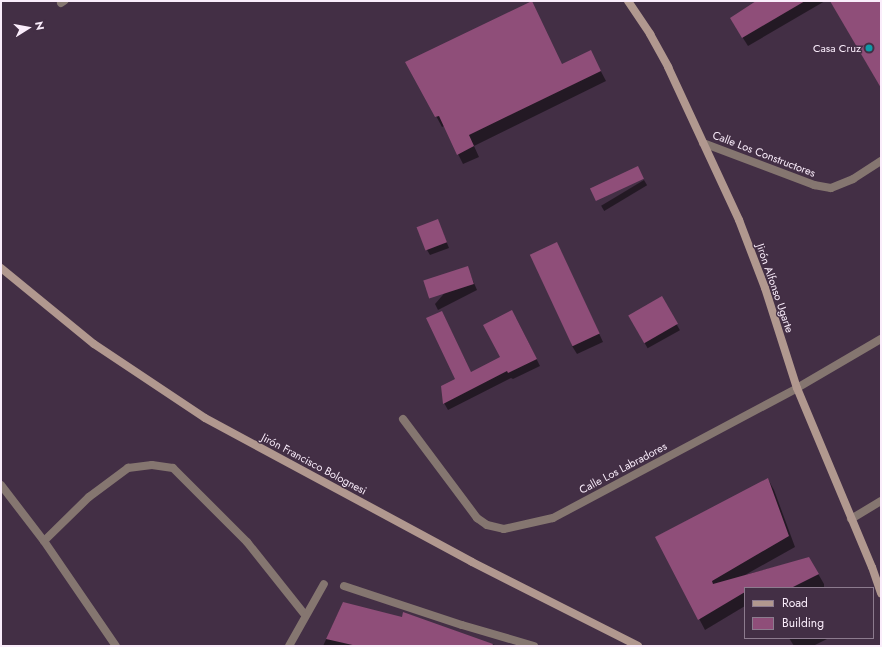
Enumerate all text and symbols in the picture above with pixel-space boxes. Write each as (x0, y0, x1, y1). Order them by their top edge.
north arrow (8, 8, 48, 48)
text: N (31, 20, 48, 32)
place label: Casa Cruz (813, 41, 861, 55)
marker: Casa Cruz (864, 43, 874, 53)
street label: Calle Los Constructores (711, 128, 817, 180)
street label: Jirón Alfonso Ugarte (754, 242, 796, 334)
street label: Jirón Francisco Bolognesi (259, 431, 369, 497)
street label: Calle Los Labradores (577, 439, 669, 497)
legend (744, 587, 874, 639)
text: Road (782, 594, 808, 612)
text: Building (782, 614, 824, 632)

